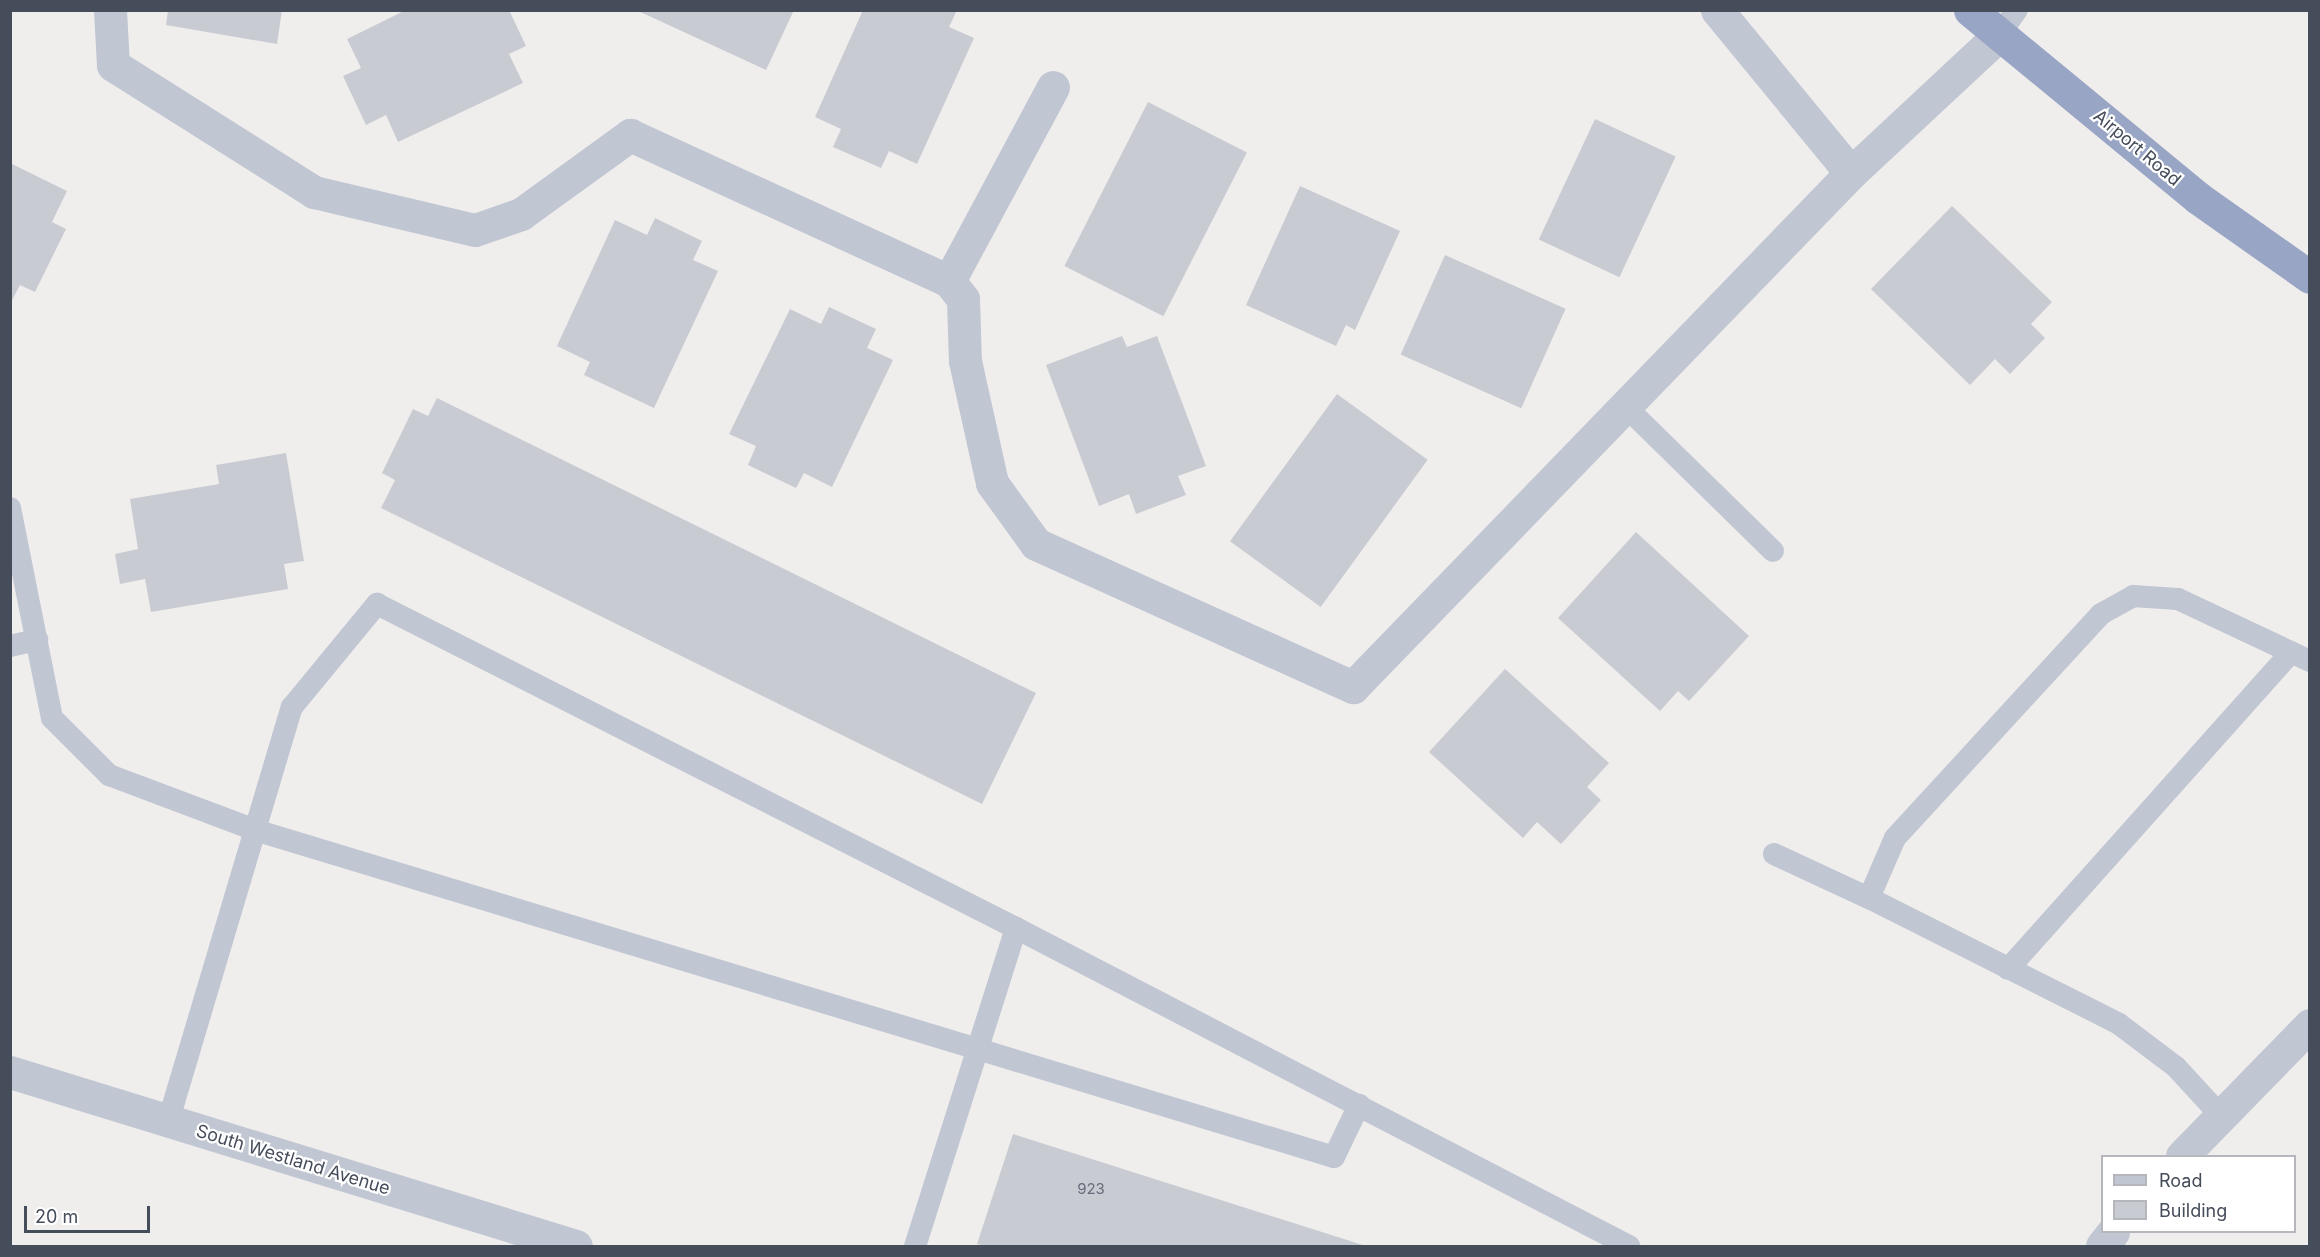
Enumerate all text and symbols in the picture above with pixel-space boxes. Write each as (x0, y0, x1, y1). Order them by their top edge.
street label: Airport Road (2089, 105, 2185, 191)
street label: South Westland Avenue (193, 1120, 393, 1200)
legend (2101, 1155, 2296, 1233)
text: Road (2159, 1170, 2202, 1191)
house number: 923 (1077, 1180, 1105, 1198)
scale bar (27, 1194, 153, 1232)
text: Building (2159, 1200, 2227, 1221)
text: 20 m (35, 1206, 78, 1227)

